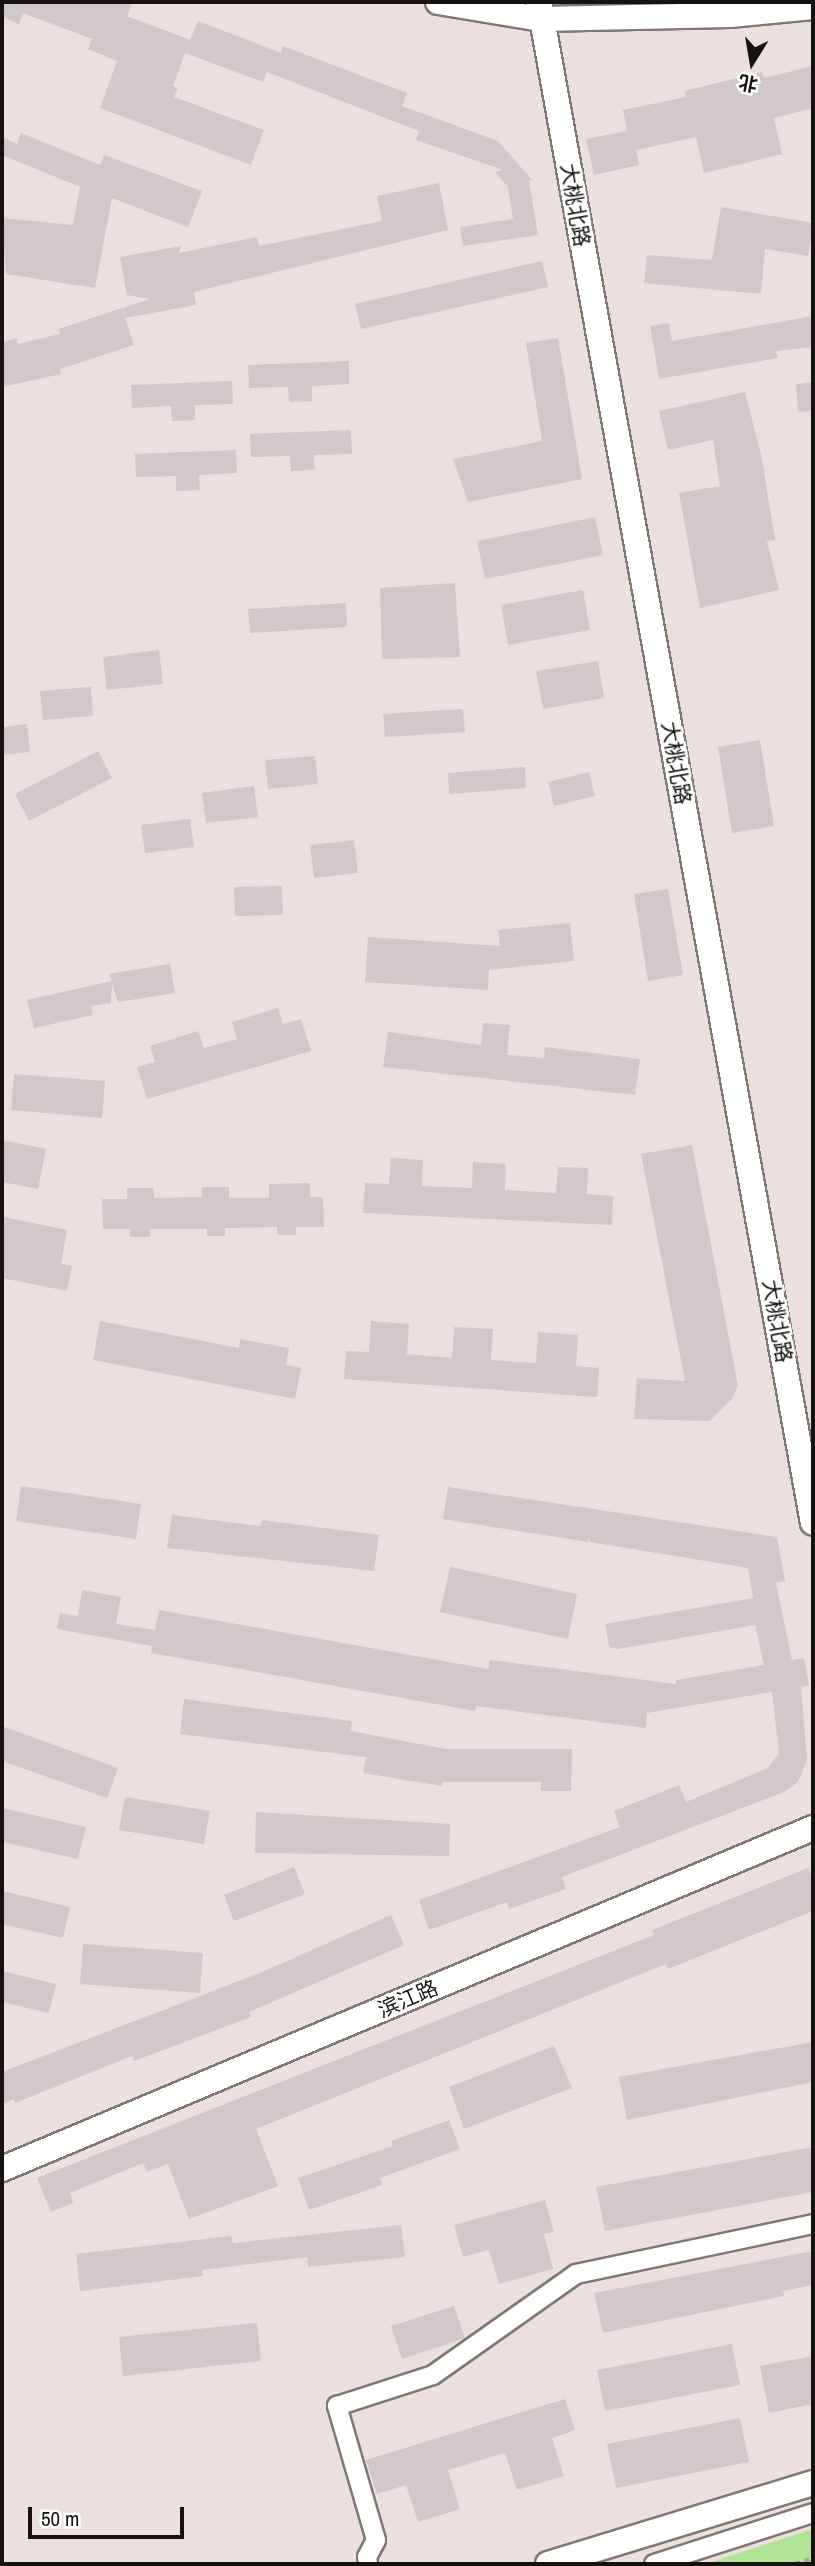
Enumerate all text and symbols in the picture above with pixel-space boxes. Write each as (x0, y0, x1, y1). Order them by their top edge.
north arrow (717, 28, 787, 98)
text: 北 (736, 69, 760, 98)
street label: 大桃北路 (555, 161, 595, 249)
street label: 大桃北路 (656, 719, 696, 807)
street label: 大桃北路 (757, 1277, 797, 1365)
street label: 滨江路 (374, 1975, 442, 2023)
scale bar (32, 2492, 187, 2536)
text: 50 m (41, 2504, 79, 2533)

